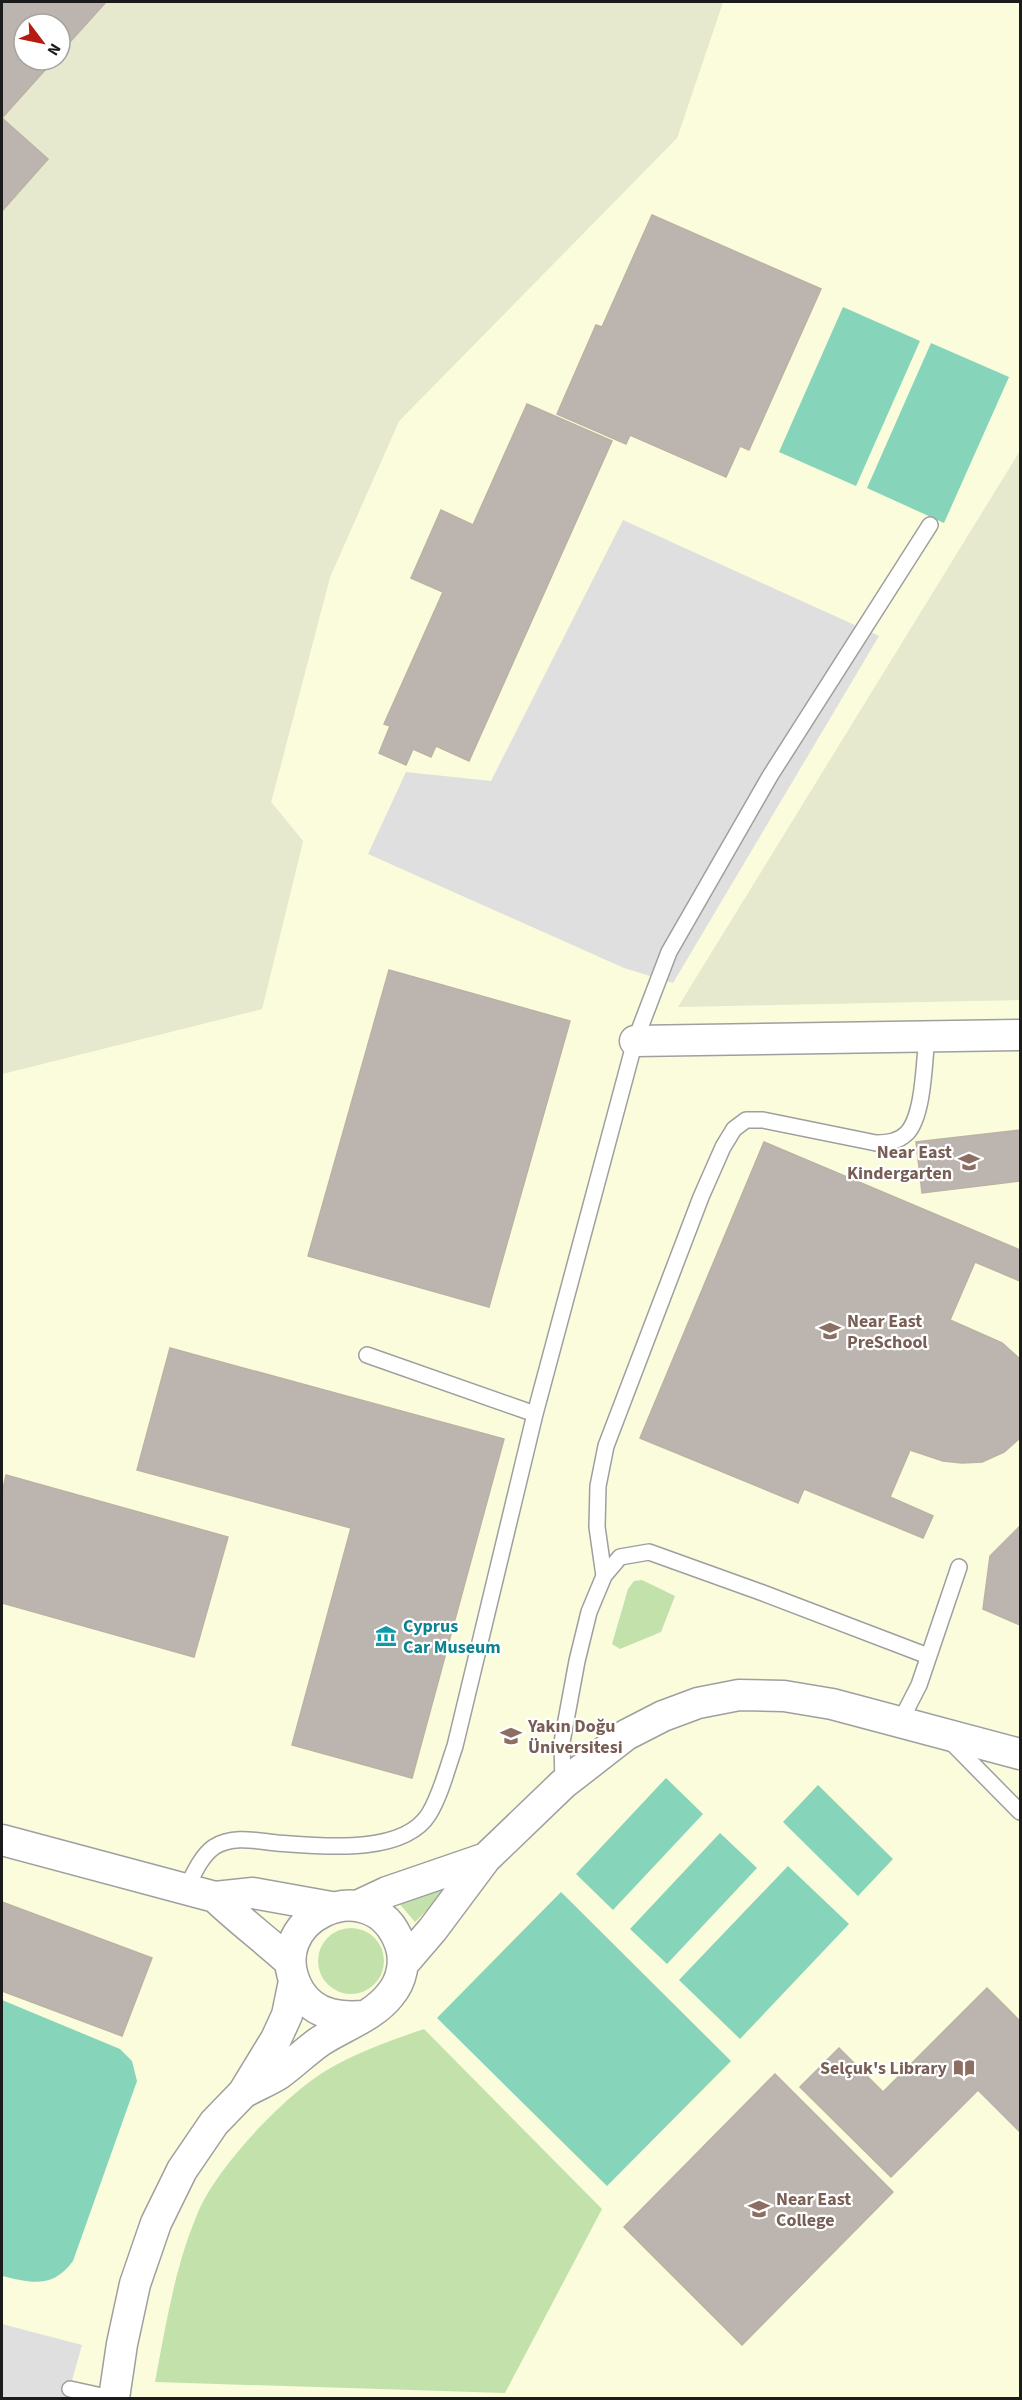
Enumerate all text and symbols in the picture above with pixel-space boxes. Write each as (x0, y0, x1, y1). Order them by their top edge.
north arrow (12, 12, 72, 72)
text: N (42, 39, 66, 60)
place label: Near East Kindergarten (847, 1140, 952, 1186)
school or university icon: Near East Kindergarten (957, 1150, 981, 1174)
place label: Near East PreSchool (847, 1309, 928, 1355)
school or university icon: Near East PreSchool (818, 1319, 842, 1343)
place label: Cyprus Car Museum (403, 1614, 501, 1660)
museum icon: Cyprus Car Museum (374, 1624, 398, 1648)
place label: Yakın Doğu Üniversitesi (527, 1714, 623, 1760)
school or university icon: Yakın Doğu Üniversitesi (499, 1724, 523, 1748)
place label: Selçuk's Library (820, 2056, 948, 2081)
library icon: Selçuk's Library (952, 2056, 976, 2080)
place label: Near East College (776, 2187, 851, 2233)
school or university icon: Near East College (747, 2197, 771, 2221)

